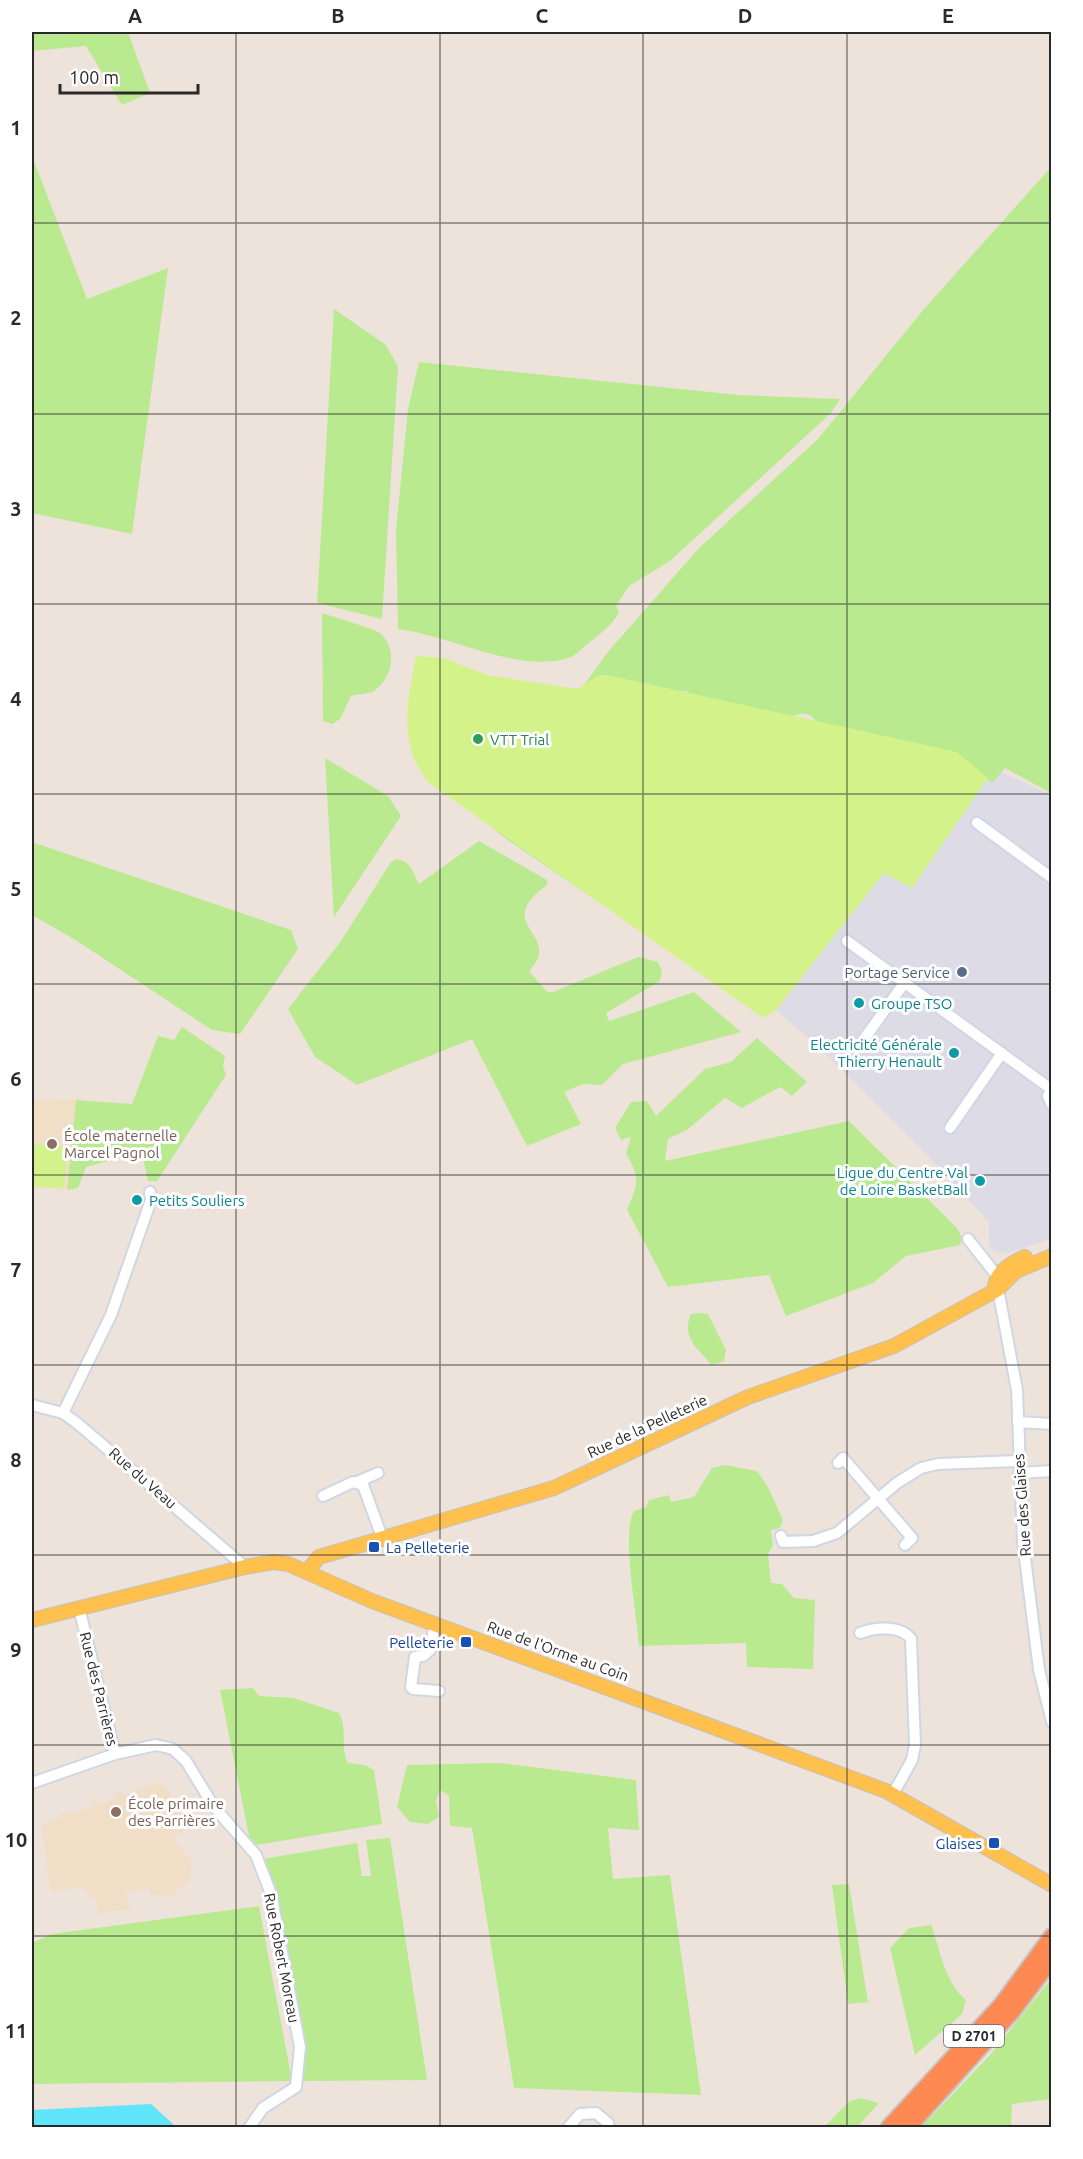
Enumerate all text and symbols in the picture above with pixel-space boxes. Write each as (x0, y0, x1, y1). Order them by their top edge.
text: A (128, 4, 142, 27)
text: B (331, 4, 345, 27)
text: C (536, 4, 549, 27)
text: D (738, 4, 752, 27)
text: E (942, 4, 954, 27)
scale bar (60, 57, 198, 95)
text: 100 m (69, 67, 119, 87)
text: 1 (10, 116, 22, 139)
text: 2 (10, 306, 22, 329)
text: 3 (10, 497, 22, 520)
text: 4 (10, 687, 22, 710)
place label: VTT Trial (490, 731, 549, 748)
marker: VTT Trial (471, 732, 485, 746)
text: 5 (10, 877, 22, 900)
place label: Portage Service (844, 964, 950, 981)
marker: Portage Service (955, 965, 969, 979)
place label: Groupe TSO (871, 995, 952, 1012)
marker: Groupe TSO (852, 996, 866, 1010)
place label: Electricité Générale Thierry Henault (810, 1036, 942, 1070)
marker: Electricité Générale Thierry Henault (947, 1046, 961, 1060)
text: 6 (10, 1067, 22, 1090)
place label: École maternelle Marcel Pagnol (64, 1127, 177, 1161)
marker: École maternelle Marcel Pagnol (45, 1137, 59, 1151)
place label: Ligue du Centre Val de Loire BasketBall (837, 1164, 968, 1198)
marker: Ligue du Centre Val de Loire BasketBall (973, 1174, 987, 1188)
place label: Petits Souliers (149, 1192, 245, 1209)
marker: Petits Souliers (130, 1193, 144, 1207)
text: 7 (10, 1258, 22, 1281)
street label: Rue de la Pelleterie (584, 1391, 710, 1461)
street label: Rue du Veau (106, 1444, 180, 1512)
text: 8 (10, 1448, 22, 1471)
street label: Rue des Glaises (1010, 1453, 1034, 1557)
place label: La Pelleterie (386, 1539, 470, 1556)
marker: La Pelleterie (367, 1540, 381, 1554)
street label: Rue de l'Orme au Coin (485, 1617, 631, 1685)
street label: Rue des Parrières (77, 1630, 121, 1748)
place label: Pelleterie (389, 1634, 454, 1651)
marker: Pelleterie (459, 1635, 473, 1649)
text: 9 (10, 1638, 22, 1661)
place label: École primaire des Parrières (128, 1795, 224, 1829)
marker: École primaire des Parrières (109, 1805, 123, 1819)
text: 10 (5, 1828, 27, 1851)
place label: Glaises (935, 1835, 982, 1852)
marker: Glaises (987, 1836, 1001, 1850)
street label: Rue Robert Moreau (261, 1892, 303, 2024)
text: 11 (5, 2019, 27, 2042)
road number: D 2701 (944, 2025, 1004, 2047)

